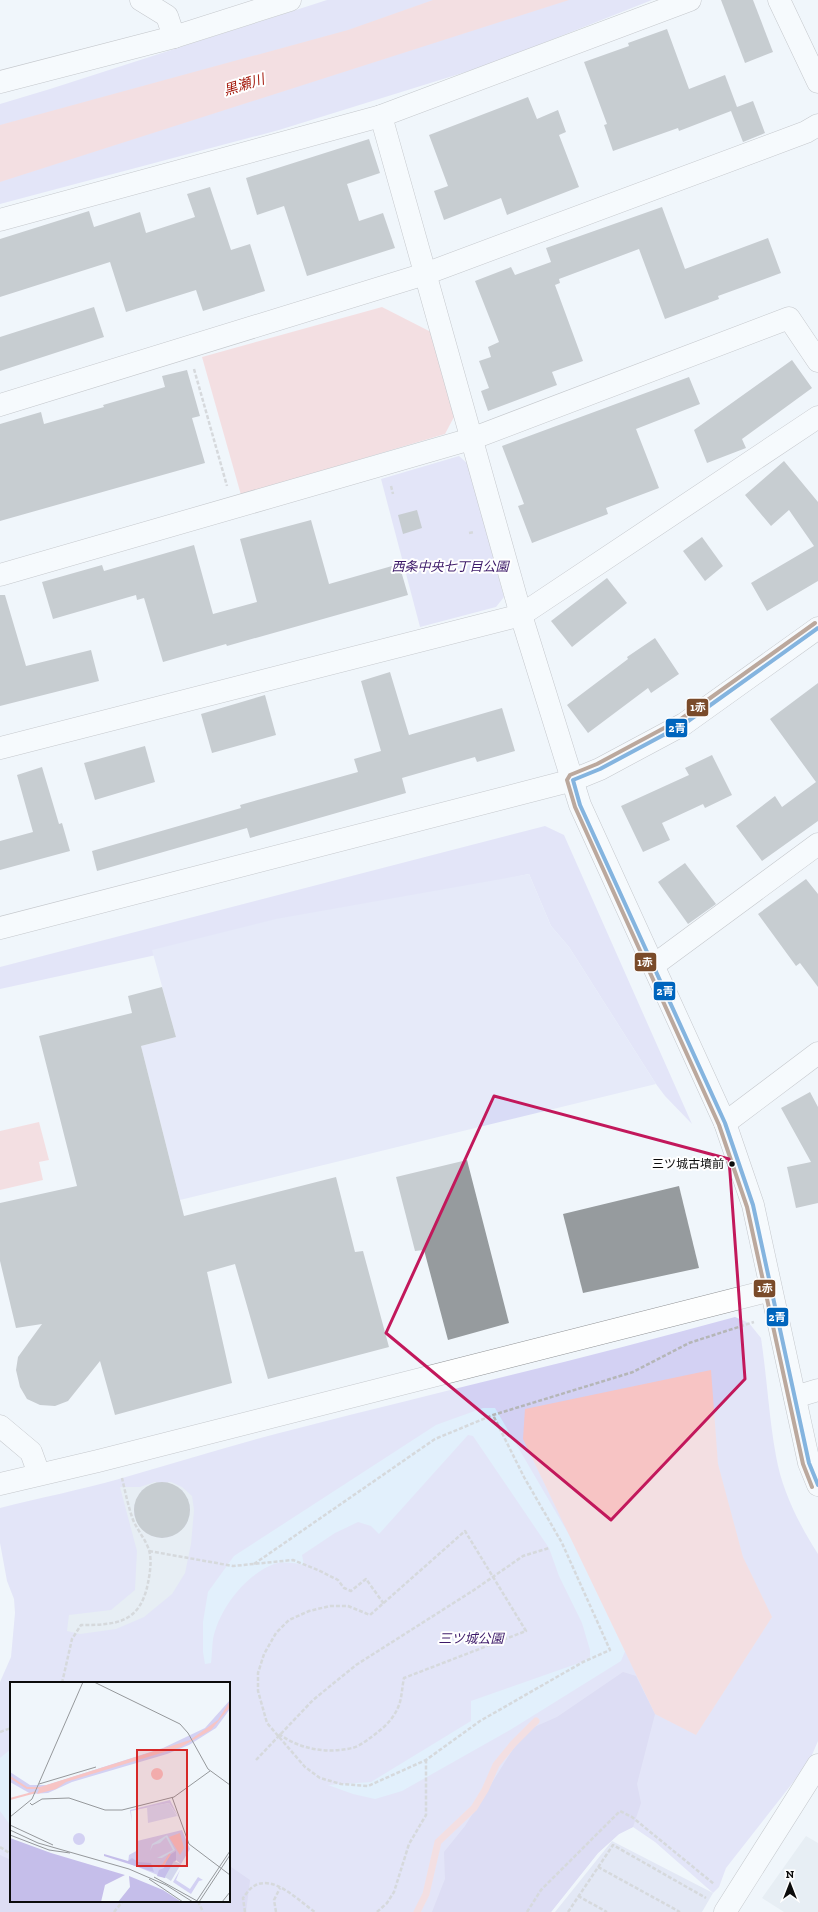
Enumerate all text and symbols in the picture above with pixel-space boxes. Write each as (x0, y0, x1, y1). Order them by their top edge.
water label: 黒瀬川 (221, 70, 268, 99)
park label: 西条中央七丁目公園 (391, 559, 510, 574)
line badge: 1赤 (686, 698, 709, 717)
text: 1赤 (690, 701, 706, 714)
line badge: 2青 (665, 718, 688, 738)
text: 2青 (669, 722, 685, 735)
line badge: 1赤 (634, 952, 657, 972)
text: 1赤 (637, 956, 653, 969)
line badge: 2青 (653, 981, 676, 1001)
text: 2青 (657, 985, 673, 998)
place label: 三ツ城古墳前 (652, 1157, 724, 1171)
marker: 三ツ城古墳前 (727, 1159, 737, 1169)
line badge: 1赤 (753, 1279, 776, 1298)
text: 1赤 (757, 1282, 773, 1295)
line badge: 2青 (766, 1307, 789, 1327)
text: 2青 (769, 1311, 785, 1324)
park label: 三ツ城公園 (438, 1631, 505, 1646)
inset map (10, 1682, 230, 1902)
north arrow (770, 1864, 810, 1904)
text: N (786, 1868, 795, 1881)

